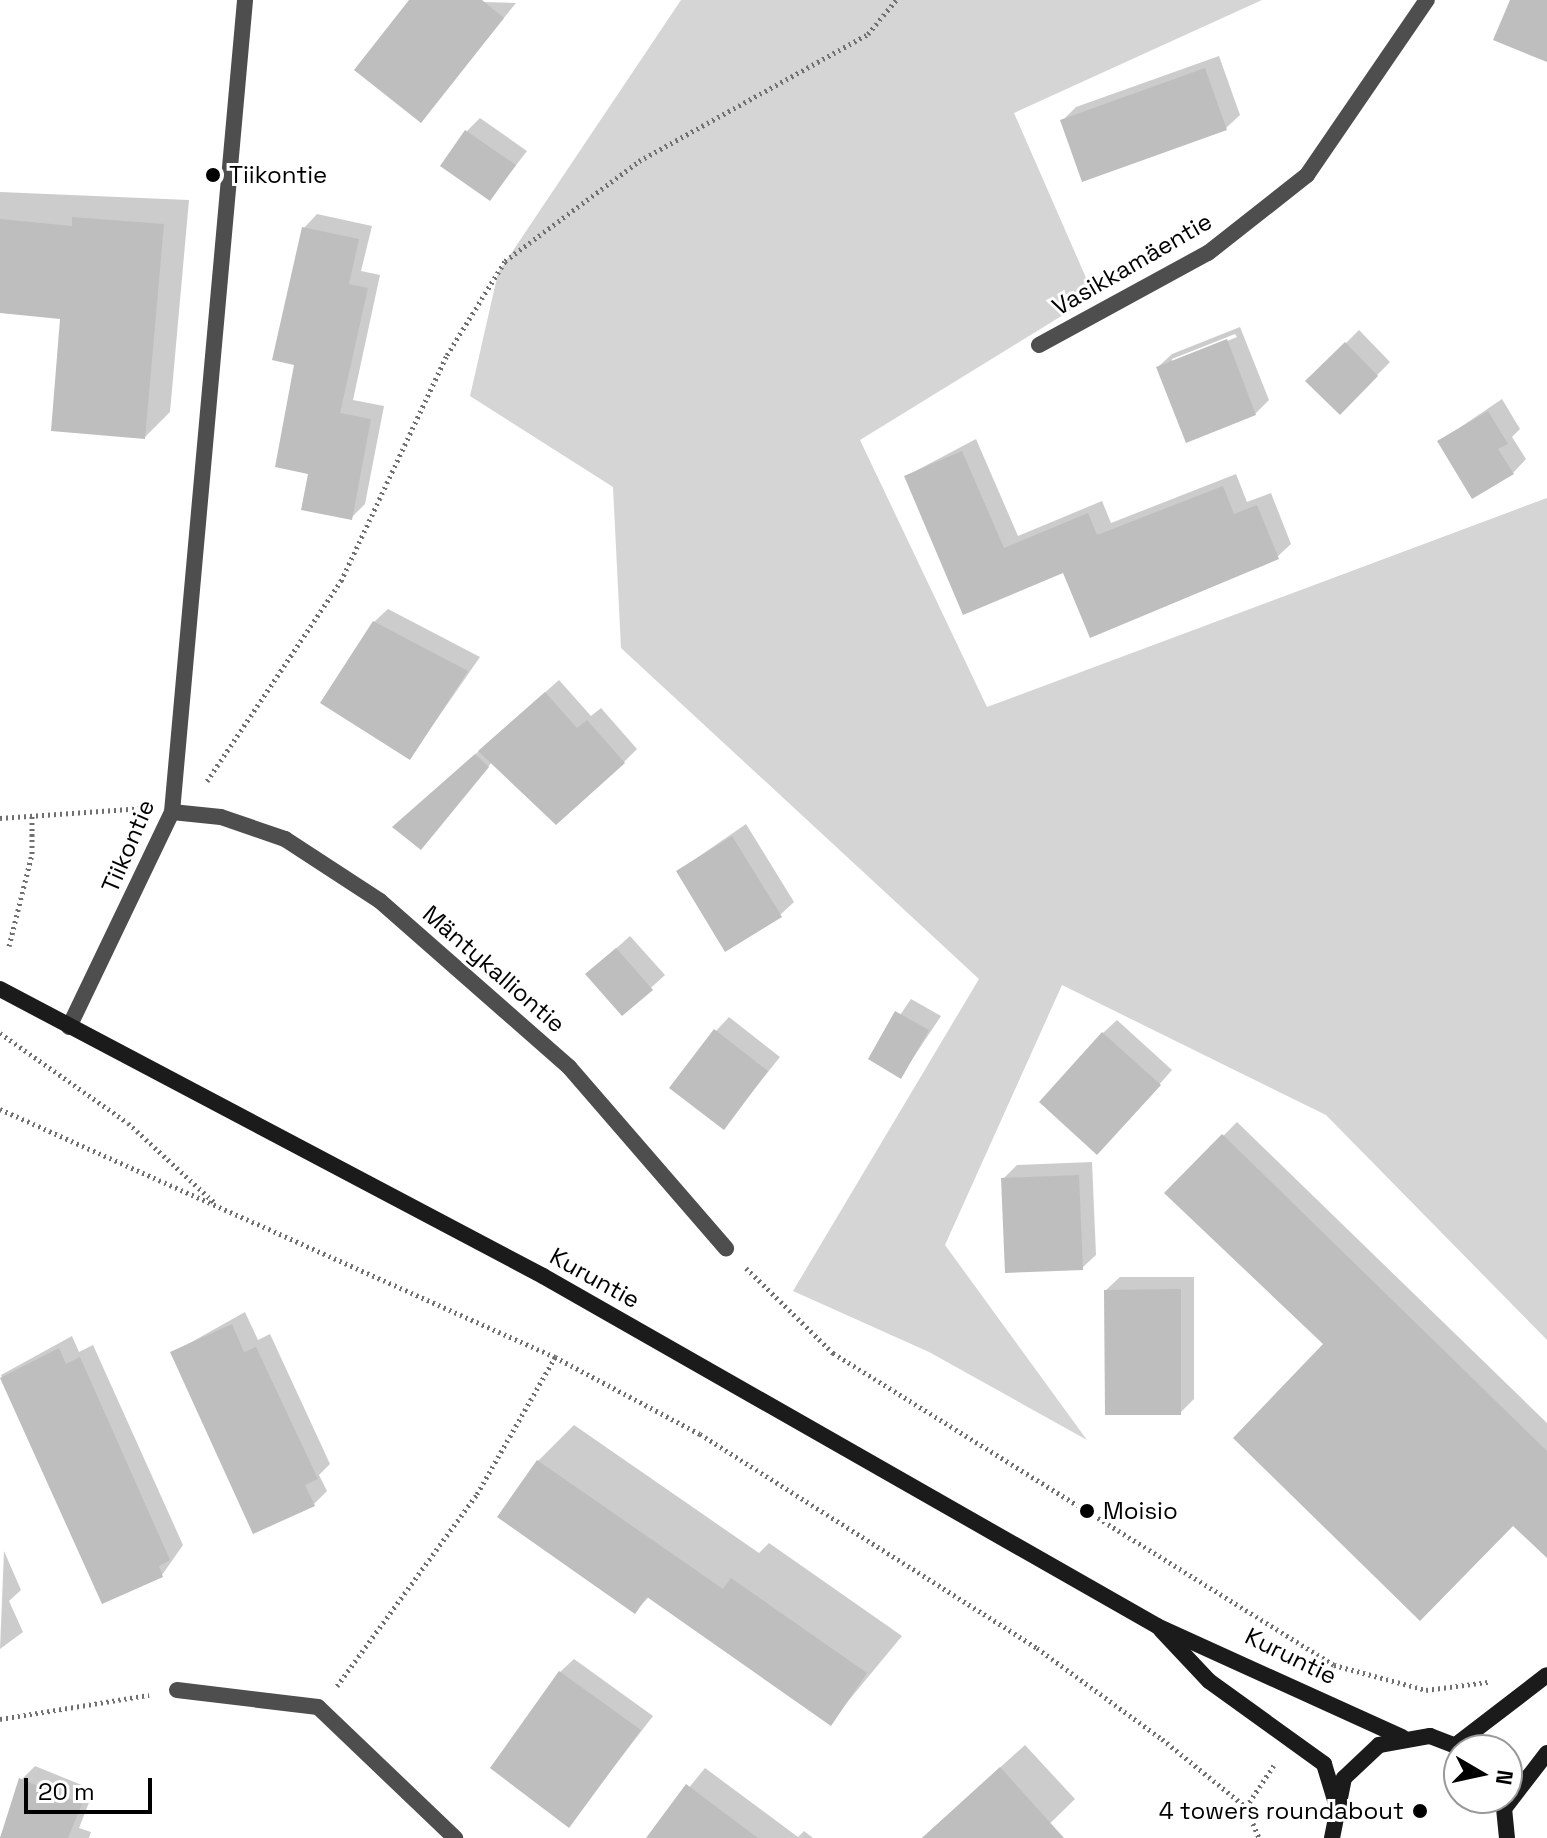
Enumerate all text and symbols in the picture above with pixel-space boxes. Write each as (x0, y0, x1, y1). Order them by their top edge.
place label: Tiikontie (229, 161, 327, 189)
marker: Tiikontie (204, 166, 222, 184)
street label: Vasikkamäentie (1047, 207, 1217, 321)
street label: Tiikontie (96, 795, 160, 897)
street label: Mäntykalliontie (417, 899, 571, 1039)
street label: Kuruntie (545, 1242, 645, 1314)
place label: Moisio (1103, 1497, 1178, 1525)
marker: Moisio (1078, 1502, 1096, 1520)
street label: Kuruntie (1240, 1622, 1342, 1690)
north arrow (1443, 1734, 1523, 1814)
scale bar (28, 1762, 156, 1812)
text: N (1490, 1768, 1520, 1787)
text: 20 m (38, 1776, 95, 1807)
place label: 4 towers roundabout (1159, 1797, 1404, 1825)
marker: 4 towers roundabout (1411, 1802, 1429, 1820)

